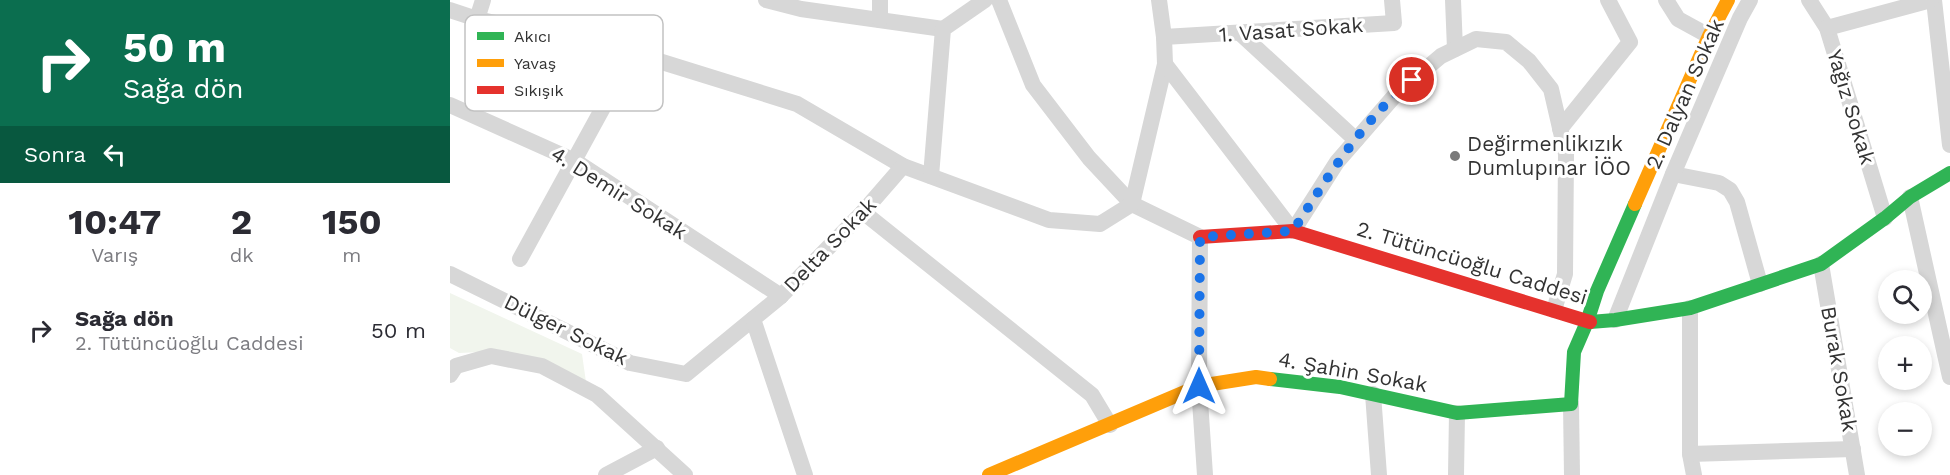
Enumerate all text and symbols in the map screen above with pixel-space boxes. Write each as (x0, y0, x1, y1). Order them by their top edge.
street label: 1. Vasat Sokak (1218, 12, 1364, 47)
legend (465, 15, 663, 111)
street label: 2. Dalyan Sokak (1640, 15, 1729, 173)
text: 50 m (123, 23, 226, 72)
icon: right (24, 24, 102, 102)
text: Akıcı (514, 27, 551, 46)
street label: Yağız Sokak (1822, 46, 1881, 167)
text: Yavaş (514, 54, 556, 73)
pin (1386, 54, 1437, 105)
icon: arrive (1395, 63, 1428, 96)
text: Sağa dön (123, 73, 243, 105)
text: Sıkışık (514, 81, 564, 100)
place label: Değirmenlikızık Dumlupınar İÖO (1467, 131, 1631, 180)
icon: left (98, 138, 131, 171)
street label: 4. Demir Sokak (547, 141, 692, 244)
text: Sonra (24, 142, 86, 167)
marker: Değirmenlikızık Dumlupınar İÖO (1448, 149, 1462, 163)
street label: Delta Sokak (778, 192, 881, 297)
text: 10:47 (68, 201, 161, 243)
text: 2 (231, 201, 252, 243)
text: 150 (322, 201, 382, 243)
street label: 2. Tütüncüoğlu Caddesi (1354, 215, 1591, 310)
text: Varış (91, 243, 138, 267)
text: dk (230, 243, 254, 267)
text: m (342, 243, 361, 267)
map controls (1878, 270, 1932, 456)
button: search (1878, 270, 1932, 324)
street label: Dülger Sokak (500, 289, 632, 370)
street label: Burak Sokak (1816, 304, 1863, 434)
text: Sağa dön (75, 306, 174, 331)
icon: right (24, 314, 57, 347)
text: 50 m (371, 318, 426, 343)
text: 2. Tütüncüoğlu Caddesi (75, 331, 303, 355)
button: + (1878, 336, 1932, 390)
street label: 4. Şahin Sokak (1277, 346, 1430, 397)
position arrow (1167, 354, 1231, 418)
button: − (1878, 402, 1932, 456)

